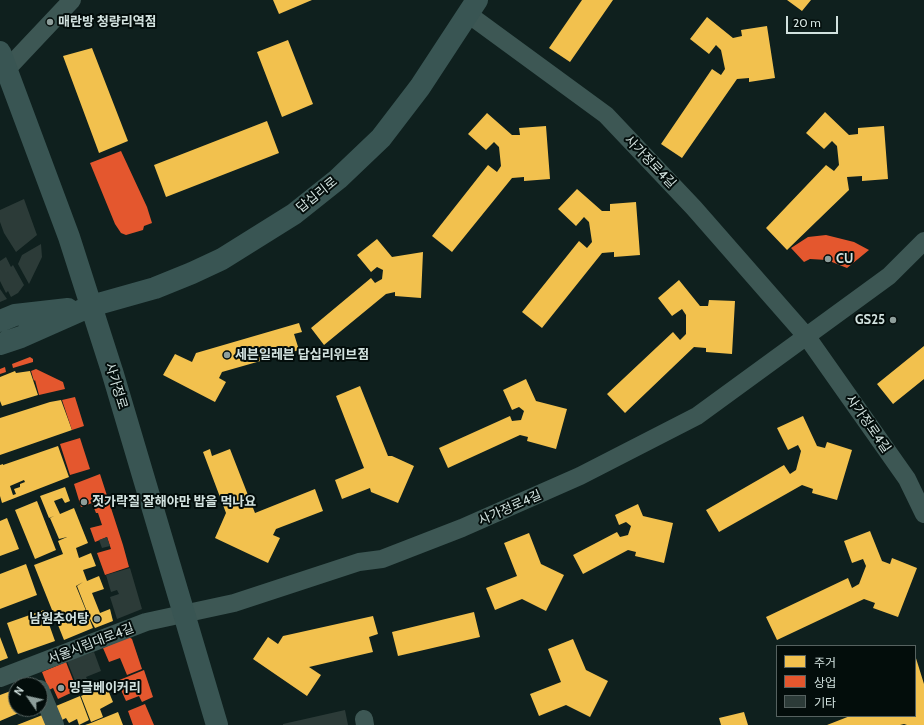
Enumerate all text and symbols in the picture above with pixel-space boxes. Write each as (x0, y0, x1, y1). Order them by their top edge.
scale bar (788, 8, 840, 34)
place label: 매란방 청량리역점 (58, 14, 157, 30)
text: 20 m (793, 15, 821, 30)
marker: 매란방 청량리역점 (45, 17, 55, 27)
street label: 사가정로4길 (621, 132, 679, 192)
street label: 답십리로 (294, 174, 340, 216)
place label: CU (836, 251, 853, 267)
marker: CU (823, 254, 833, 264)
place label: GS25 (855, 312, 885, 328)
marker: GS25 (888, 315, 898, 325)
place label: 세븐일레븐 답십리위브점 (235, 347, 369, 363)
marker: 세븐일레븐 답십리위브점 (222, 350, 232, 360)
street label: 사가정로 (102, 361, 130, 411)
street label: 사가정로4길 (842, 392, 894, 456)
street label: 사가정로4길 (476, 487, 544, 529)
place label: 젓가락질 잘해야만 밥을 먹나요 (92, 494, 256, 510)
marker: 젓가락질 잘해야만 밥을 먹나요 (79, 497, 89, 507)
place label: 남원추어탕 (29, 611, 89, 627)
marker: 남원추어탕 (92, 614, 102, 624)
street label: 서울시립대로4길 (46, 620, 136, 668)
legend (776, 645, 916, 717)
text: 주거 (814, 655, 836, 670)
text: 상업 (814, 675, 836, 690)
north arrow (8, 677, 48, 717)
place label: 밍글베이커리 (69, 680, 141, 696)
marker: 밍글베이커리 (56, 683, 66, 693)
text: N (11, 684, 27, 698)
text: 기타 (814, 695, 836, 710)

